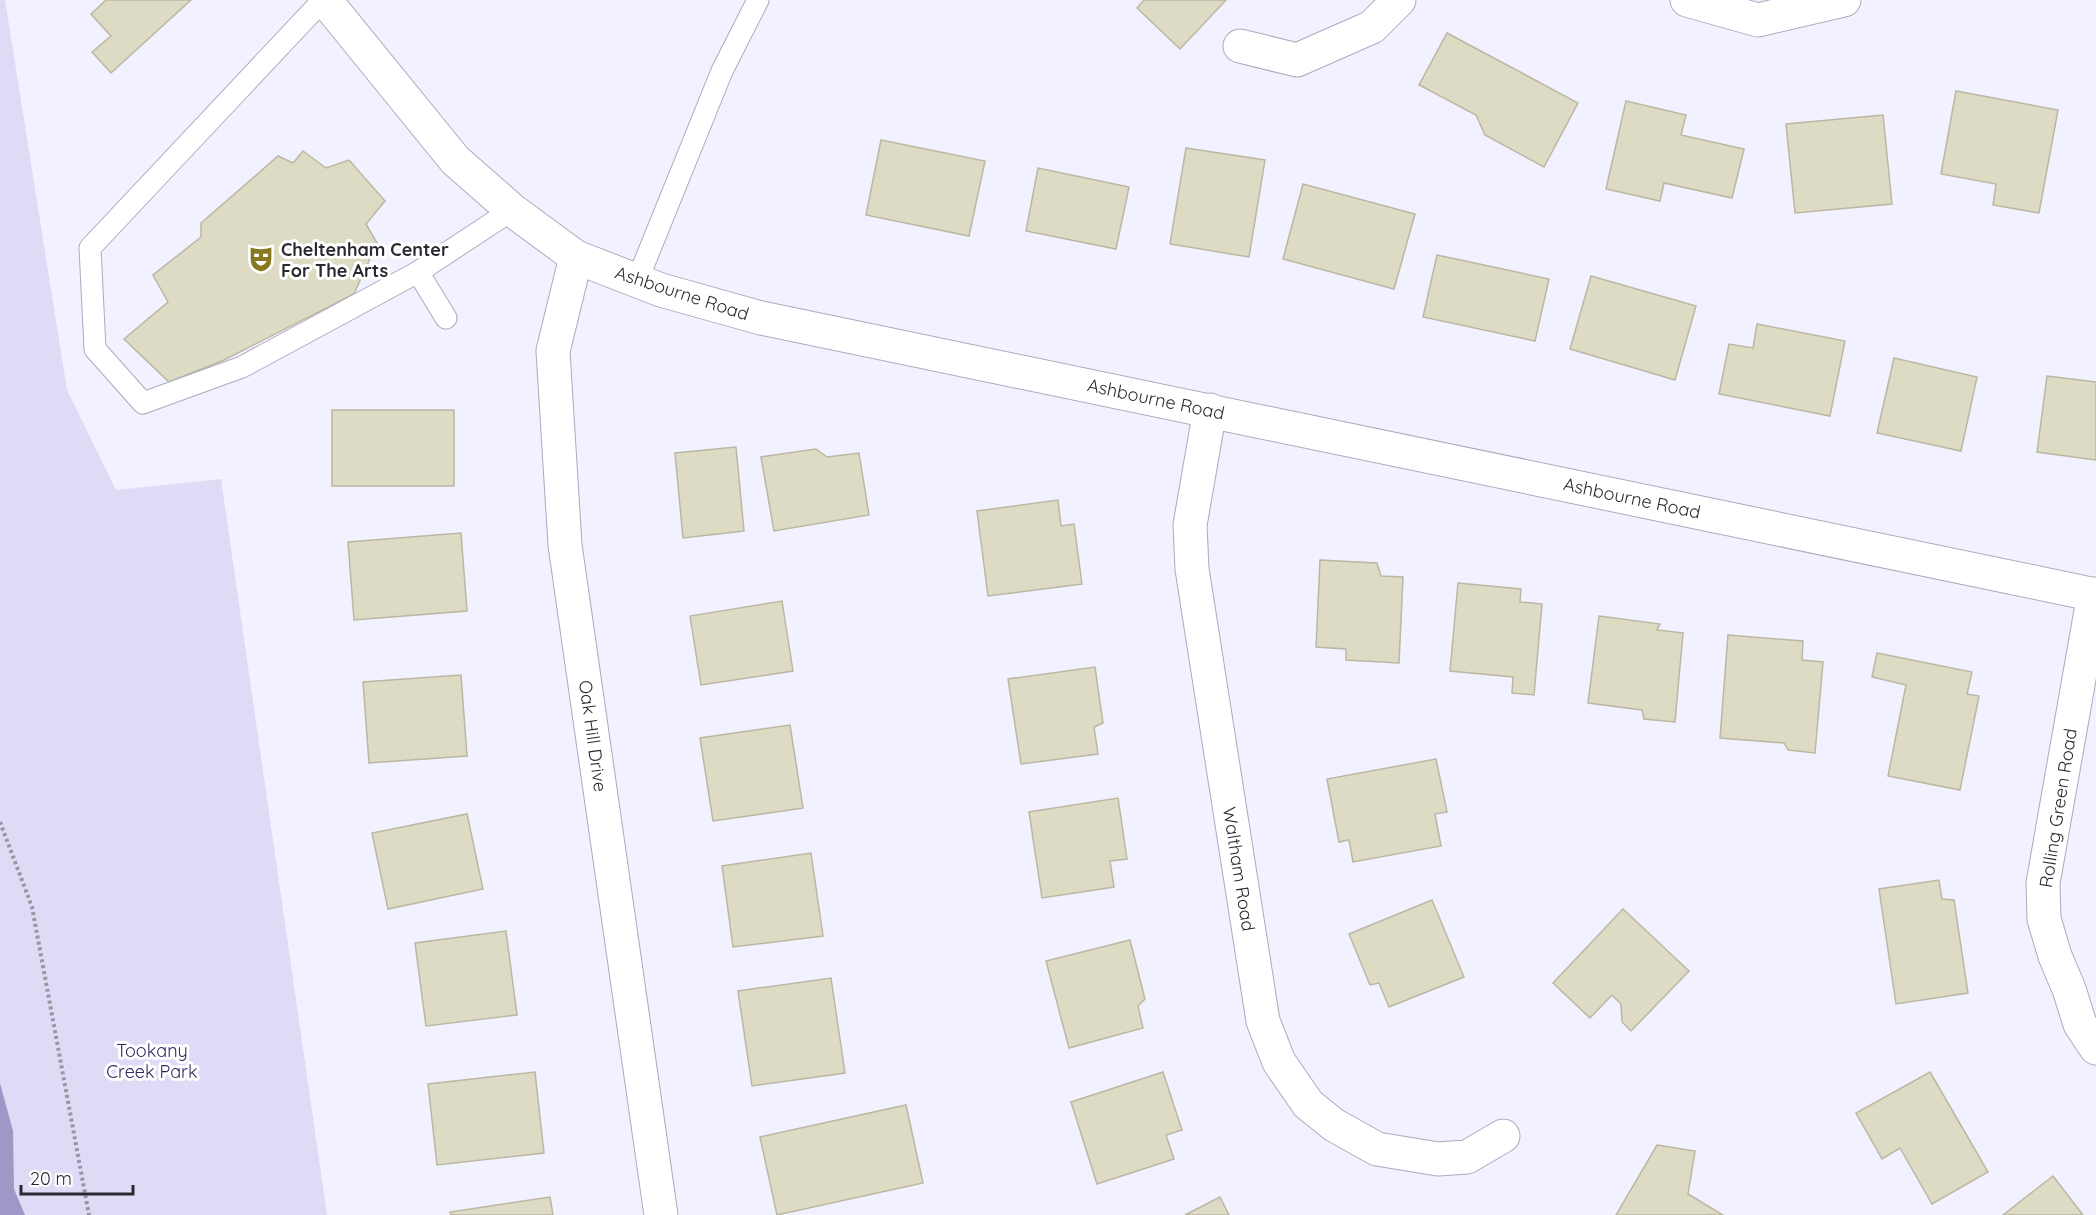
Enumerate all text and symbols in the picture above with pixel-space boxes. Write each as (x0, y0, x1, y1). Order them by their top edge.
place label: Cheltenham Center For The Arts (281, 238, 449, 282)
theatre icon: Cheltenham Center For The Arts (246, 244, 276, 274)
street label: Ashbourne Road (612, 261, 752, 325)
street label: Ashbourne Road (1085, 373, 1227, 425)
street label: Ashbourne Road (1561, 472, 1703, 524)
street label: Oak Hill Drive (574, 679, 612, 793)
street label: Rolling Green Road (2034, 727, 2082, 889)
street label: Waltham Road (1218, 805, 1260, 933)
park label: Tookany Creek Park (106, 1039, 198, 1083)
scale bar (21, 1158, 134, 1196)
text: 20 m (30, 1167, 72, 1190)

